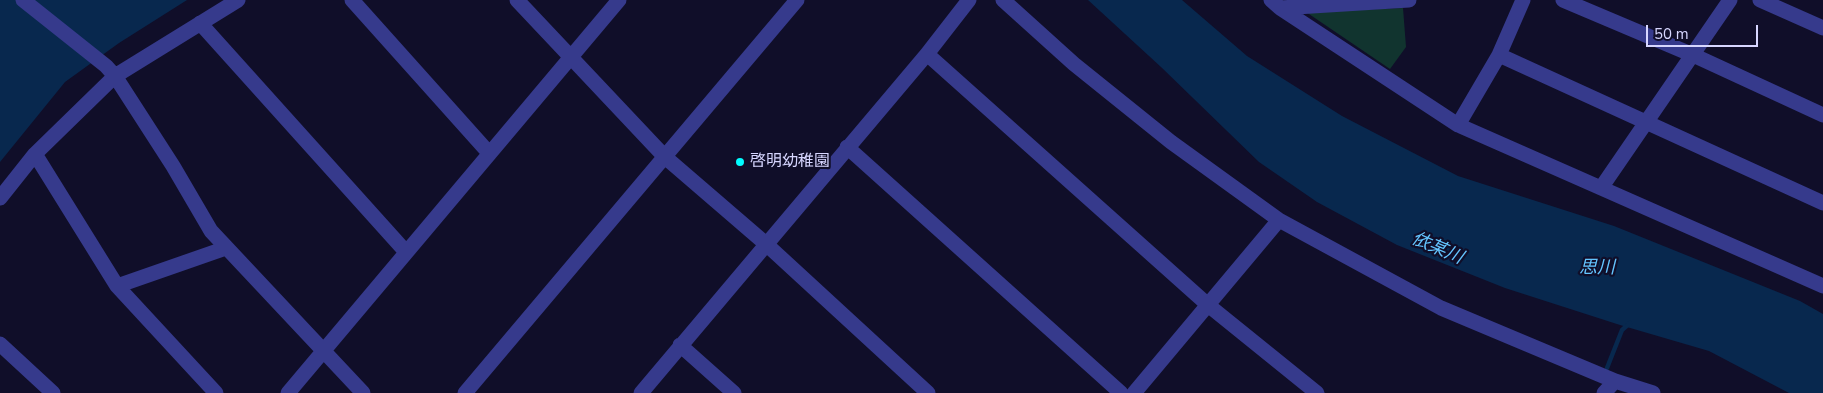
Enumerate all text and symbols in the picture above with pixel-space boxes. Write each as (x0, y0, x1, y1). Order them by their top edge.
scale bar (1648, 15, 1760, 47)
text: 50 m (1654, 24, 1689, 44)
place label: 啓明幼稚園 (750, 152, 830, 172)
marker: 啓明幼稚園 (734, 156, 746, 168)
water label: 依某川 (1408, 229, 1466, 269)
water label: 思川 (1579, 258, 1615, 280)

